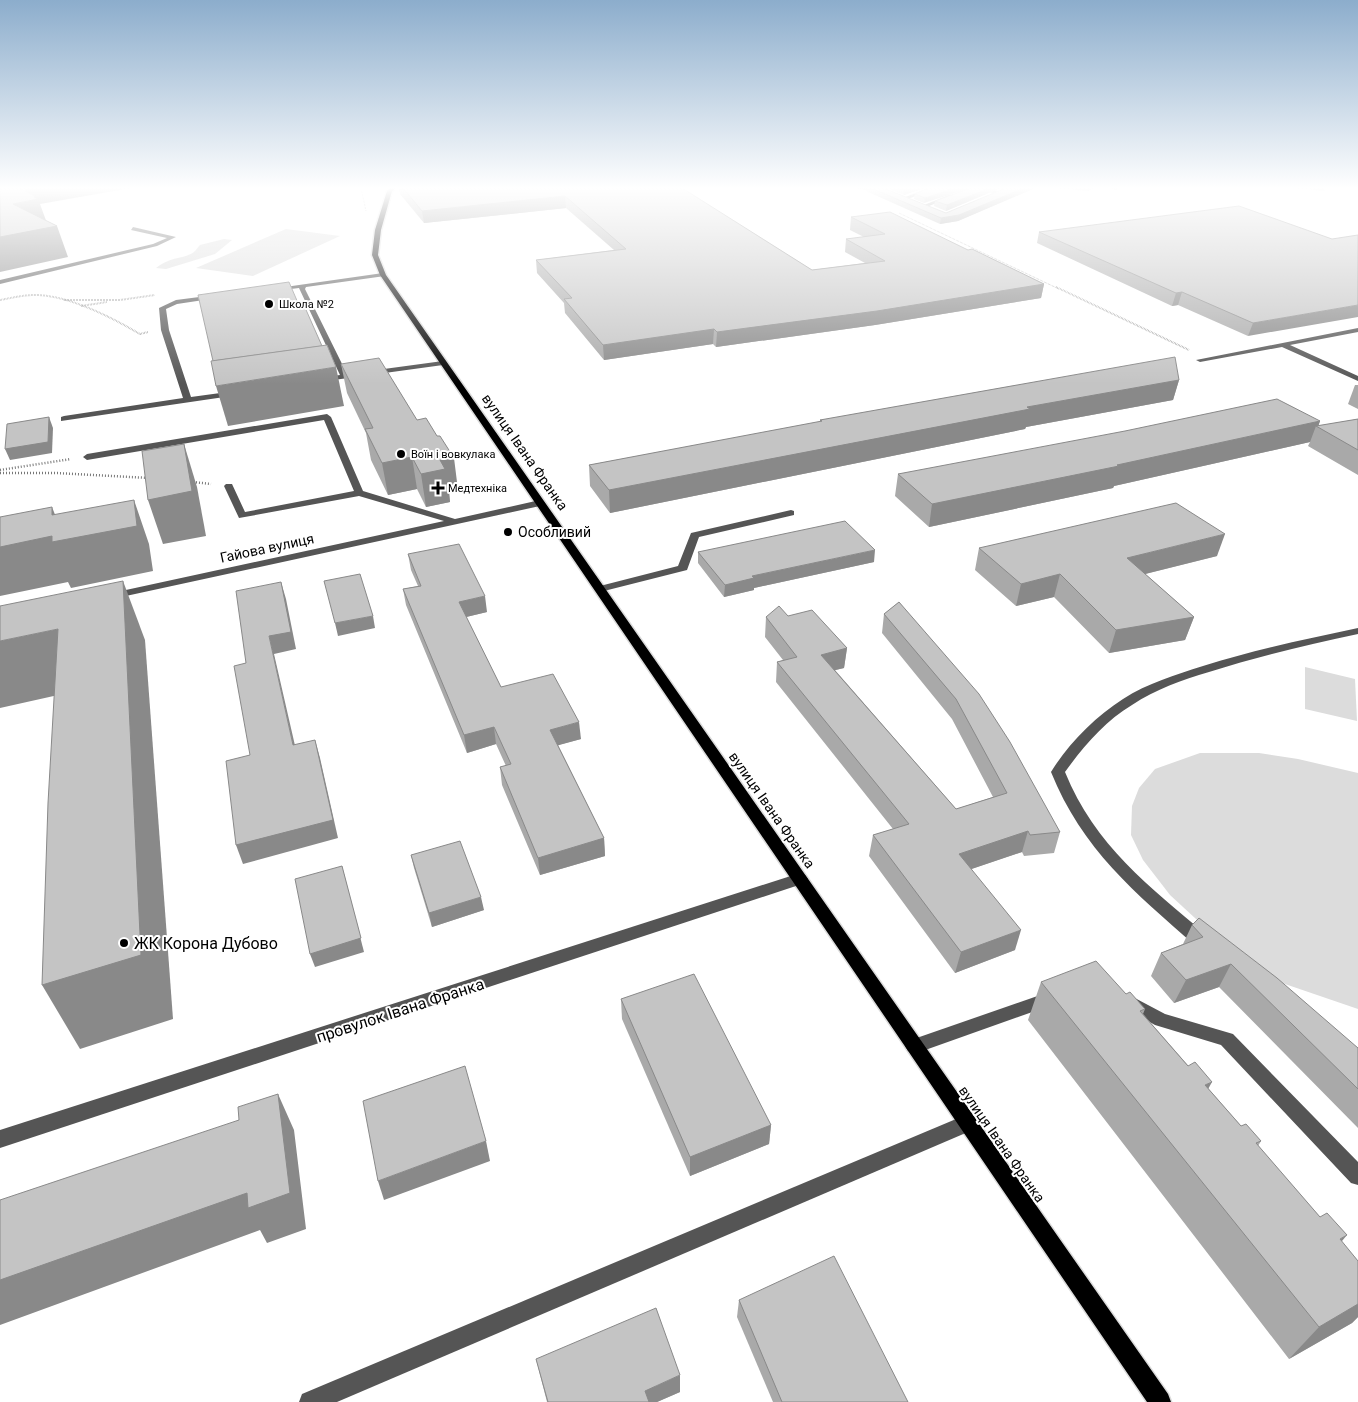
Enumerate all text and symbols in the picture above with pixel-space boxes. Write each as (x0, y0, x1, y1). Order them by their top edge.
marker: Школа №2 (263, 298, 275, 310)
place label: Школа №2 (279, 298, 334, 311)
street label: вулиця Івана Франка (479, 391, 571, 513)
marker: Воїн і вовкулака (395, 448, 407, 460)
place label: Воїн і вовкулака (411, 448, 495, 461)
marker: Медтехніка (432, 482, 444, 494)
place label: Медтехніка (448, 482, 507, 495)
place label: Особливий (518, 524, 591, 540)
marker: Особливий (502, 526, 514, 538)
street label: Гайова вулиця (219, 530, 315, 566)
street label: вулиця Івана Франка (726, 749, 818, 871)
place label: ЖК Корона Дубово (134, 934, 278, 953)
marker: ЖК Корона Дубово (118, 937, 130, 949)
street label: провулок Івана Франка (314, 974, 486, 1047)
street label: вулиця Івана Франка (956, 1083, 1048, 1205)

